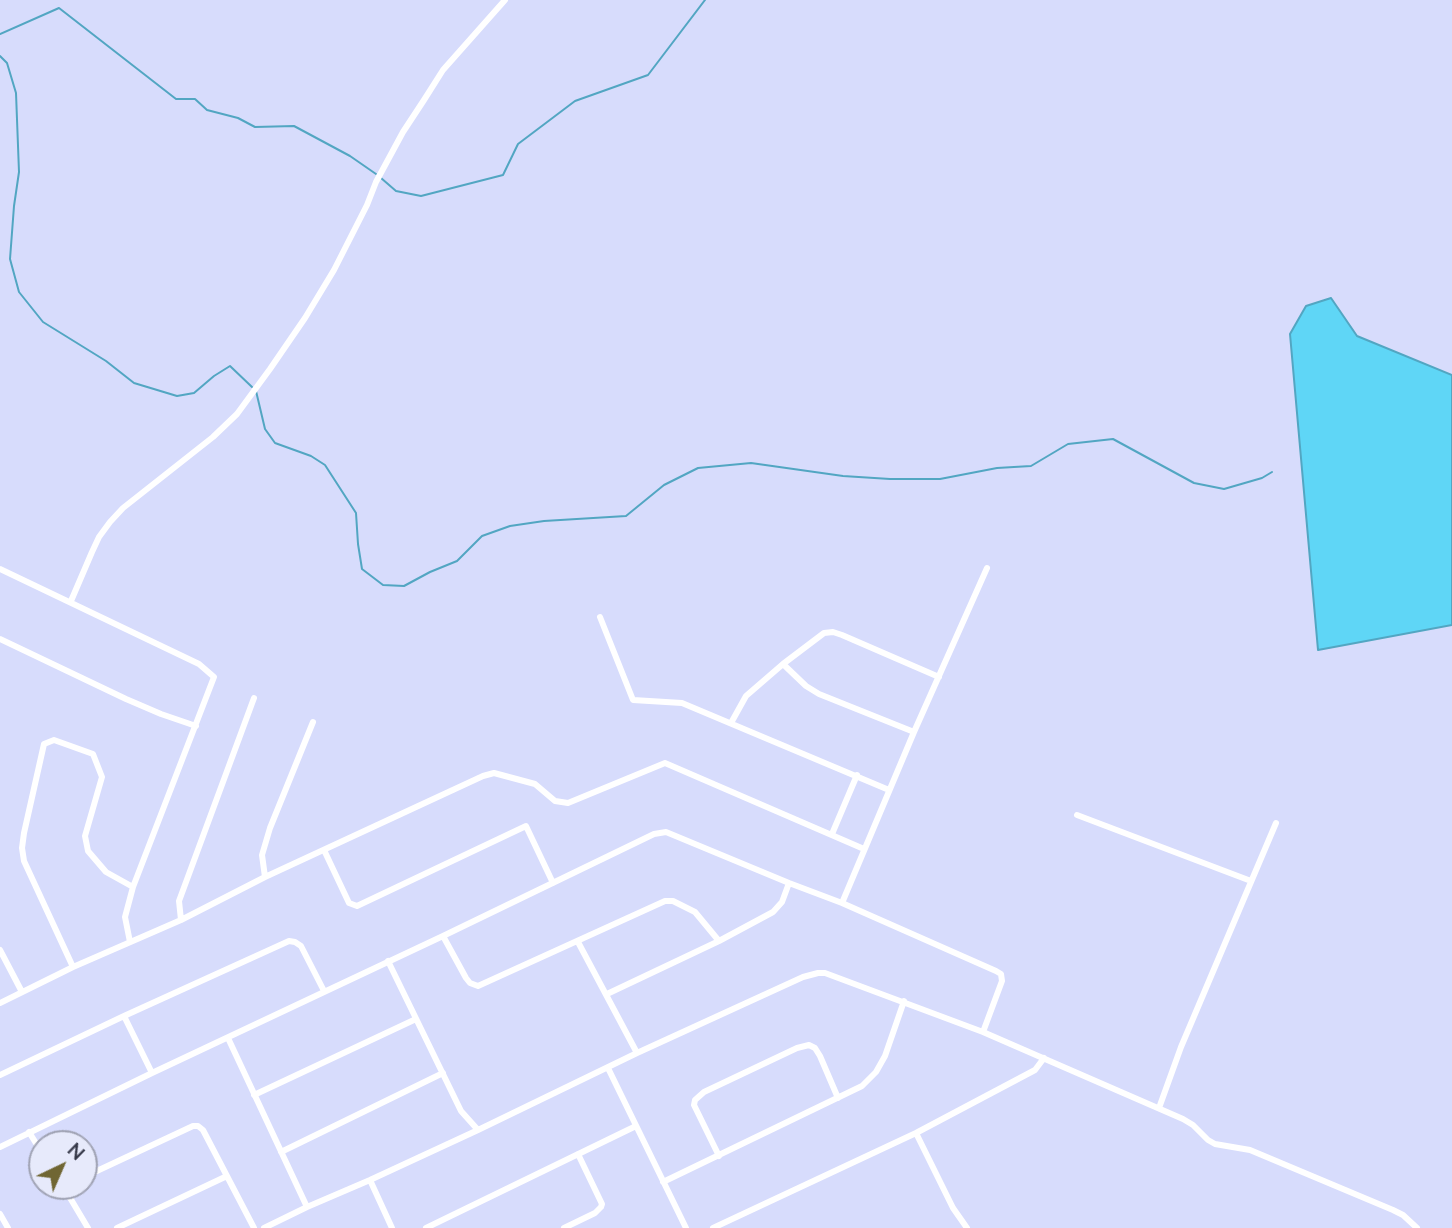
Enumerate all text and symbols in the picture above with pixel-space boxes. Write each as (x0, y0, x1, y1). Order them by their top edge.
north arrow (28, 1130, 98, 1200)
text: N (63, 1138, 90, 1164)

